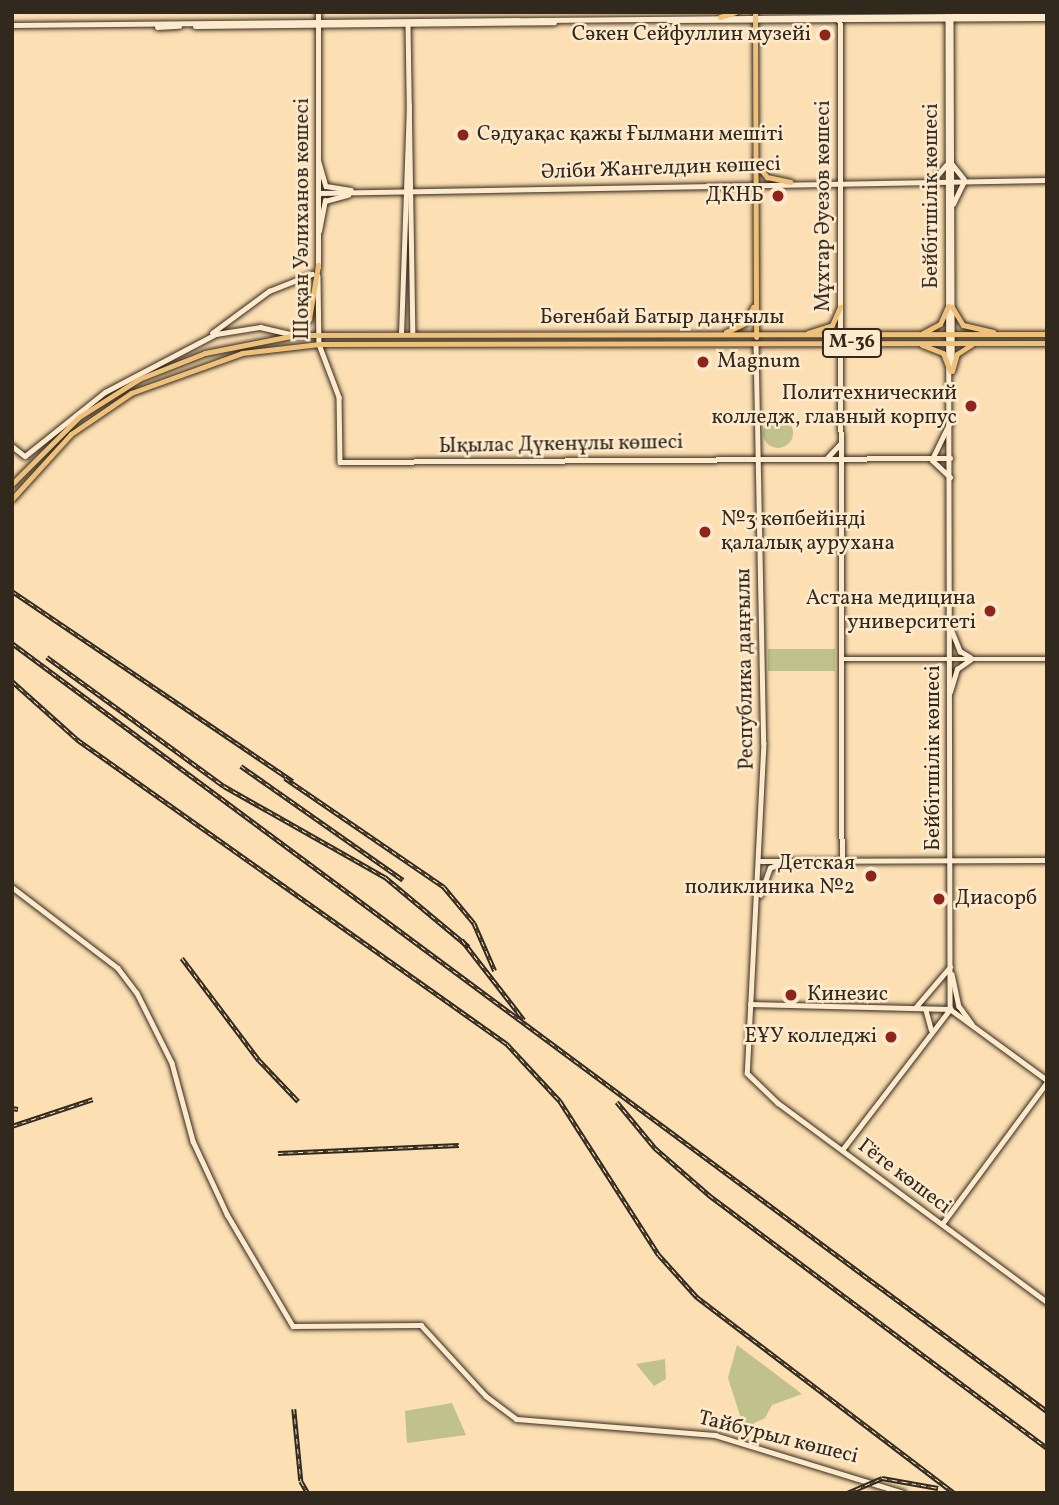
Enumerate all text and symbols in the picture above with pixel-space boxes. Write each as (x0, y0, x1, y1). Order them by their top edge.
place label: Сәкен Сейфуллин музейі (572, 22, 811, 48)
marker: Сәкен Сейфуллин музейі (817, 27, 833, 43)
street label: Шоқан Уәлиханов көшесі (290, 98, 316, 340)
street label: Мұхтар Әуезов көшесі (811, 100, 837, 312)
street label: Бейбітшілік көшесі (919, 103, 945, 289)
place label: Сәдуақас қажы Ғылмани мешіті (477, 122, 783, 148)
marker: Сәдуақас қажы Ғылмани мешіті (455, 127, 471, 143)
street label: Әліби Жангелдин көшесі (541, 152, 781, 186)
place label: ДКНБ (706, 183, 764, 209)
marker: ДКНБ (770, 188, 786, 204)
street label: Бөгенбай Батыр даңғылы (540, 305, 784, 331)
road number: M-36 (820, 328, 884, 358)
place label: Magnum (717, 349, 801, 375)
marker: Magnum (695, 354, 711, 370)
place label: Политехнический колледж, главный корпус (711, 381, 957, 431)
marker: Политехнический колледж, главный корпус (963, 398, 979, 414)
street label: Ықылас Дүкенұлы көшесі (438, 430, 684, 460)
place label: №3 көпбейінді қалалық аурухана (721, 507, 895, 557)
marker: №3 көпбейінді қалалық аурухана (695, 522, 715, 542)
street label: Республика даңғылы (732, 568, 760, 770)
place label: Астана медицина университеті (806, 586, 976, 636)
marker: Астана медицина университеті (982, 603, 998, 619)
street label: Бейбітшілік көшесі (921, 665, 947, 851)
place label: Детская поликлиника №2 (685, 851, 855, 901)
marker: Детская поликлиника №2 (861, 866, 881, 886)
place label: Диасорб (955, 886, 1037, 912)
marker: Диасорб (929, 889, 949, 909)
place label: Кинезис (807, 982, 888, 1008)
marker: Кинезис (781, 985, 801, 1005)
place label: ЕҰУ колледжі (744, 1024, 877, 1050)
marker: ЕҰУ колледжі (883, 1029, 899, 1045)
street label: Гёте көшесі (852, 1134, 956, 1220)
street label: Тайбурыл көшесі (695, 1406, 861, 1470)

